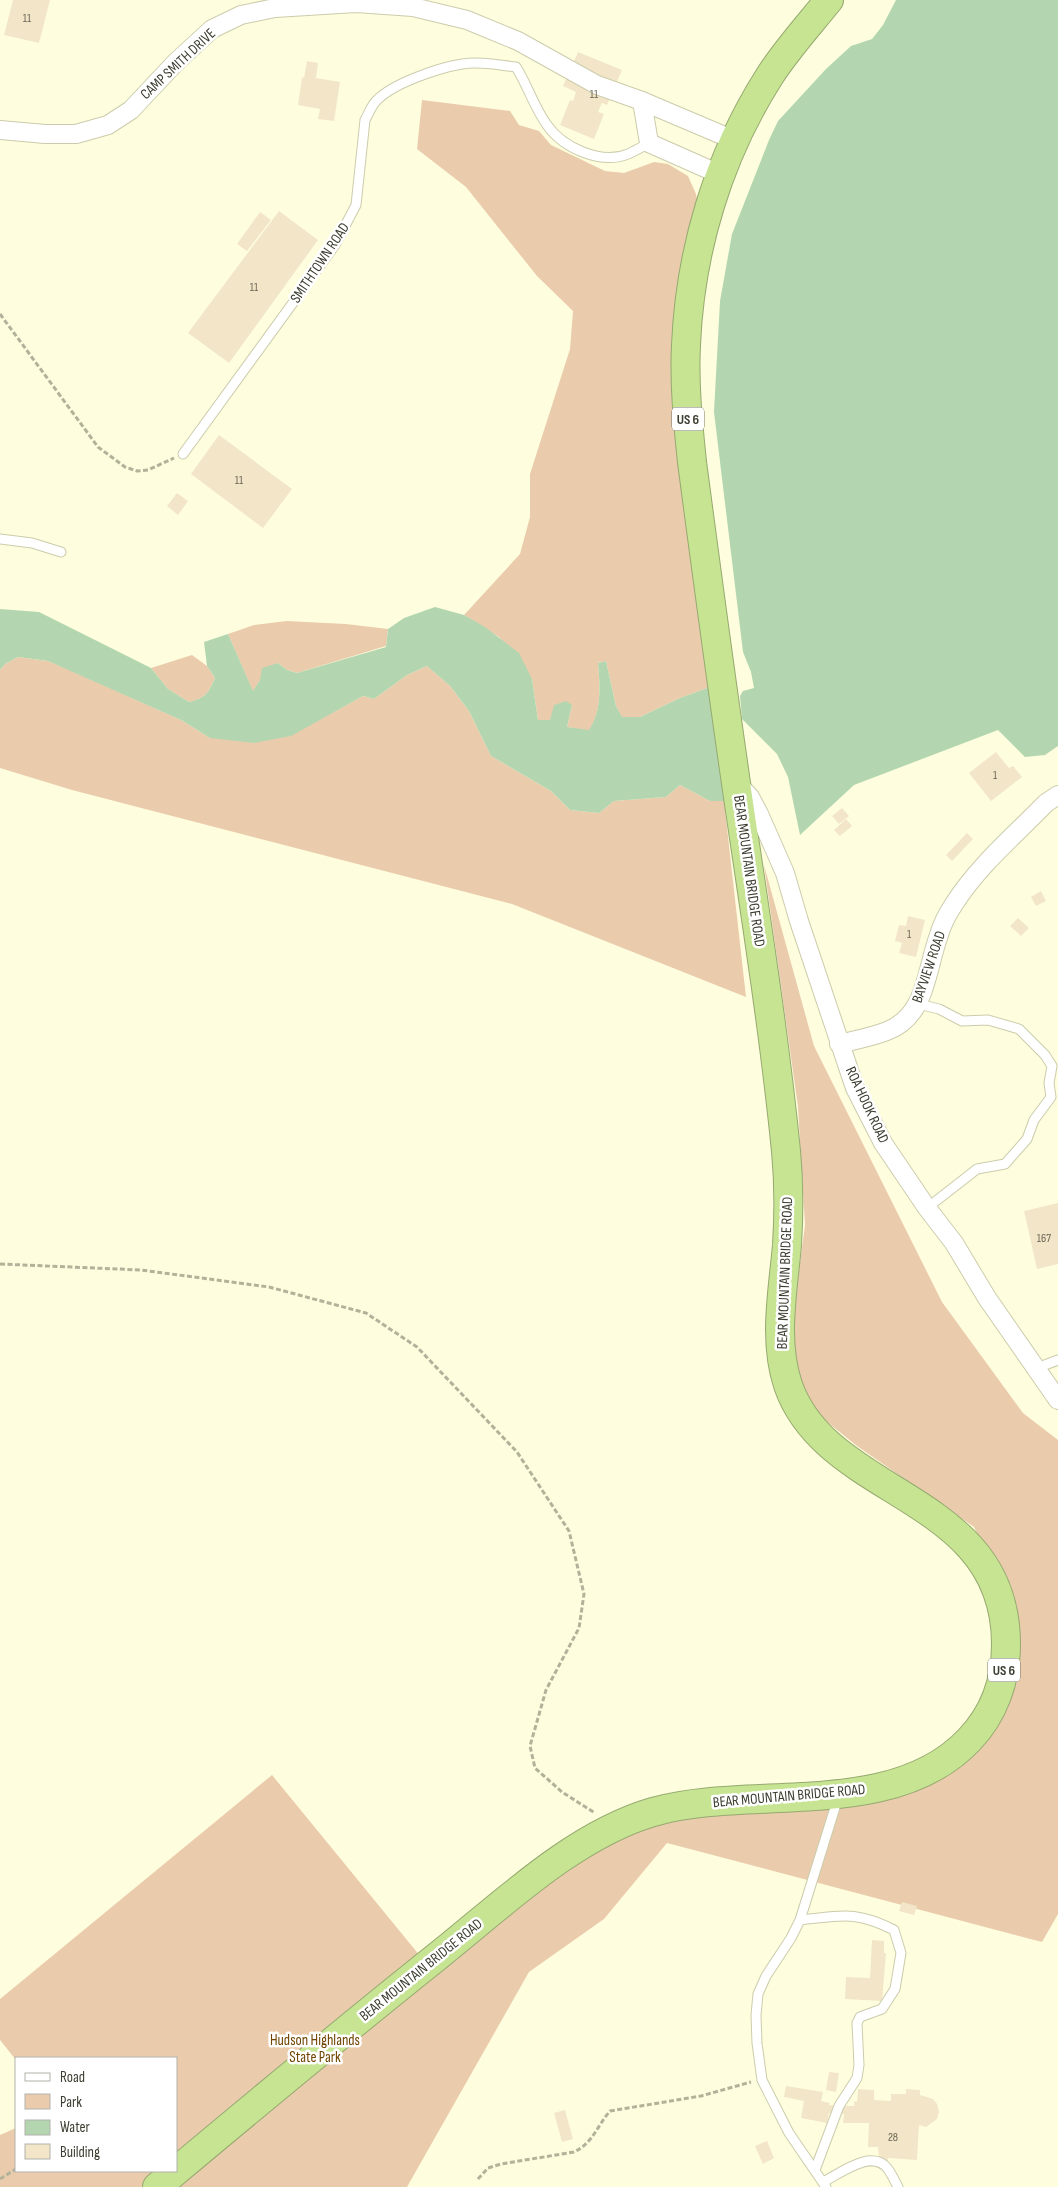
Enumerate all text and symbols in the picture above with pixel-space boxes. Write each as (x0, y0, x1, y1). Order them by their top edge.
house number: 11 (23, 11, 32, 26)
street label: CAMP SMITH DRIVE (136, 24, 220, 104)
house number: 11 (590, 87, 599, 102)
street label: SMITHTOWN ROAD (286, 219, 354, 307)
house number: 11 (250, 280, 259, 295)
road number: US 6 (672, 408, 704, 430)
house number: 11 (235, 473, 244, 488)
house number: 1 (993, 768, 998, 783)
street label: BEAR MOUNTAIN BRIDGE ROAD (729, 794, 769, 948)
house number: 1 (907, 927, 912, 942)
street label: BAYVIEW ROAD (908, 929, 950, 1005)
street label: ROA HOOK ROAD (841, 1064, 893, 1146)
street label: BEAR MOUNTAIN BRIDGE ROAD (773, 1196, 797, 1350)
house number: 167 (1037, 1231, 1051, 1246)
road number: US 6 (988, 1658, 1020, 1682)
street label: BEAR MOUNTAIN BRIDGE ROAD (712, 1780, 866, 1812)
street label: BEAR MOUNTAIN BRIDGE ROAD (356, 1915, 486, 2025)
park label: Hudson Highlands State Park (270, 2031, 360, 2067)
legend (15, 2057, 178, 2172)
text: Road (60, 2068, 85, 2087)
text: Park (60, 2093, 82, 2112)
text: Water (60, 2118, 91, 2137)
house number: 28 (888, 2130, 898, 2145)
text: Building (60, 2143, 100, 2162)

